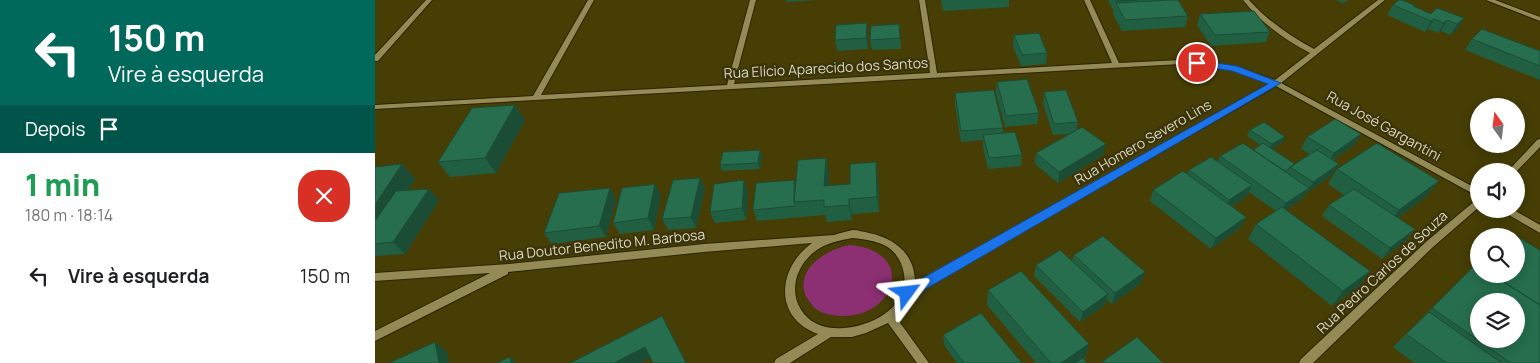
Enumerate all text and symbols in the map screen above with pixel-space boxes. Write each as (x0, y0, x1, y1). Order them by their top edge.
text: 150 m (108, 14, 205, 62)
icon: left (25, 20, 90, 85)
pin (1176, 42, 1218, 84)
icon: arrive (1183, 49, 1211, 77)
street label: Rua Elício Aparecido dos Santos (723, 53, 929, 82)
text: Vire à esquerda (108, 59, 264, 89)
street label: Rua José Gargantini (1324, 86, 1445, 165)
street label: Rua Homero Severo Lins (1071, 95, 1215, 189)
north arrow (1470, 98, 1525, 152)
map controls (1470, 98, 1525, 348)
icon: arrive (95, 115, 123, 143)
text: Depois (25, 116, 85, 142)
button: sound (1470, 163, 1525, 218)
text: 1 min (25, 164, 100, 205)
button: close (298, 170, 350, 222)
text: 180 m · 18:14 (25, 204, 113, 226)
street label: Rua Pedro Carlos de Souza (1312, 206, 1451, 337)
street label: Rua Doutor Benedito M. Barbosa (498, 224, 706, 265)
button: search (1470, 228, 1525, 283)
icon: left (25, 262, 53, 290)
text: Vire à esquerda (68, 263, 209, 289)
text: 150 m (300, 263, 350, 289)
position arrow (880, 266, 932, 318)
button: layers (1470, 293, 1525, 348)

